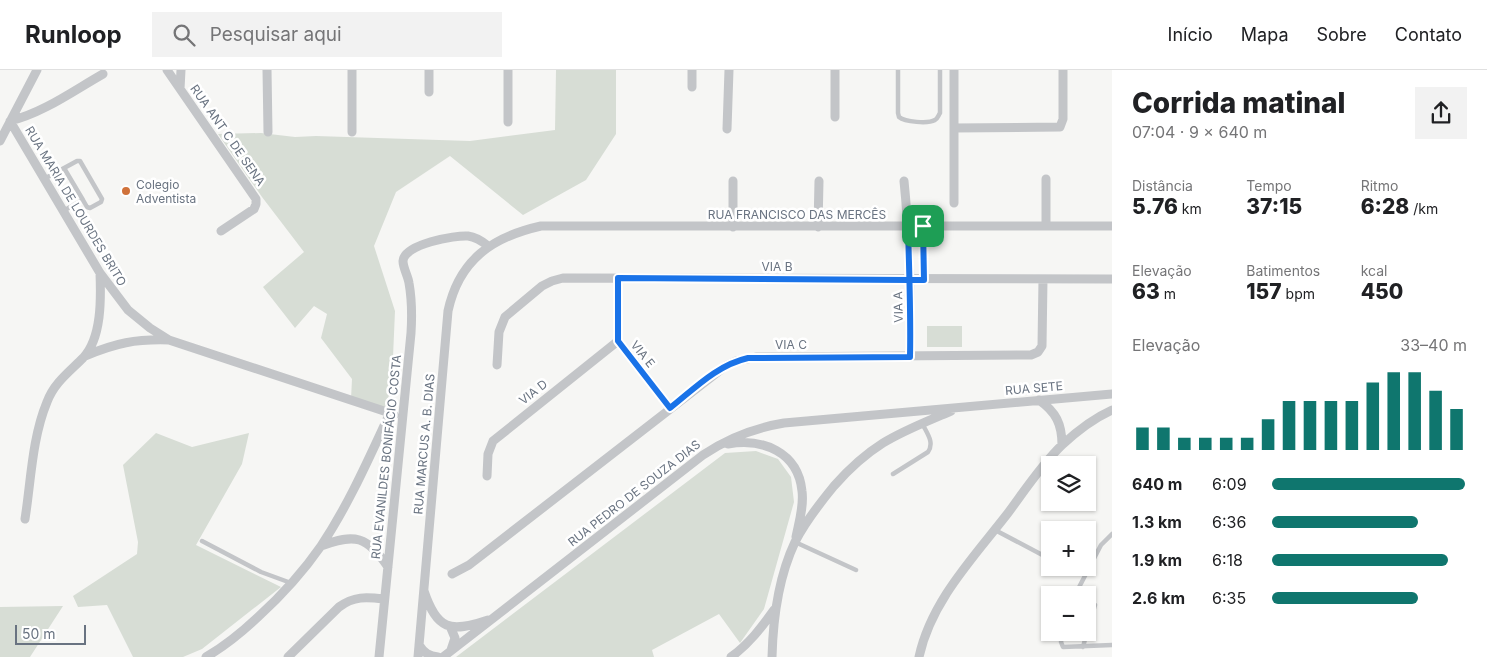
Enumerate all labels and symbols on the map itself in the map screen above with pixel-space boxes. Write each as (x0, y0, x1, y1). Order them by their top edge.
street label: RUA ANT C DE SENA (187, 81, 269, 189)
street label: RUA MARIA DE LOURDES BRITO (22, 123, 130, 289)
place label: Colegio Adventista (136, 177, 196, 206)
marker: Colegio Adventista (120, 185, 132, 197)
pin (902, 205, 944, 247)
street label: RUA FRANCISCO DAS MERCÊS (708, 207, 886, 222)
street label: VIA B (761, 259, 793, 274)
street label: VIA A (890, 291, 906, 323)
street label: VIA E (628, 337, 658, 371)
street label: VIA C (775, 337, 807, 352)
street label: RUA EVANILDES BONIFÁCIO COSTA (368, 354, 404, 560)
street label: RUA MARCUS A. B. DIAS (410, 373, 438, 515)
street label: VIA D (516, 376, 550, 408)
street label: RUA SETE (1004, 378, 1064, 398)
street label: RUA PEDRO DE SOUZA DIAS (565, 436, 703, 549)
scale bar (15, 622, 86, 645)

